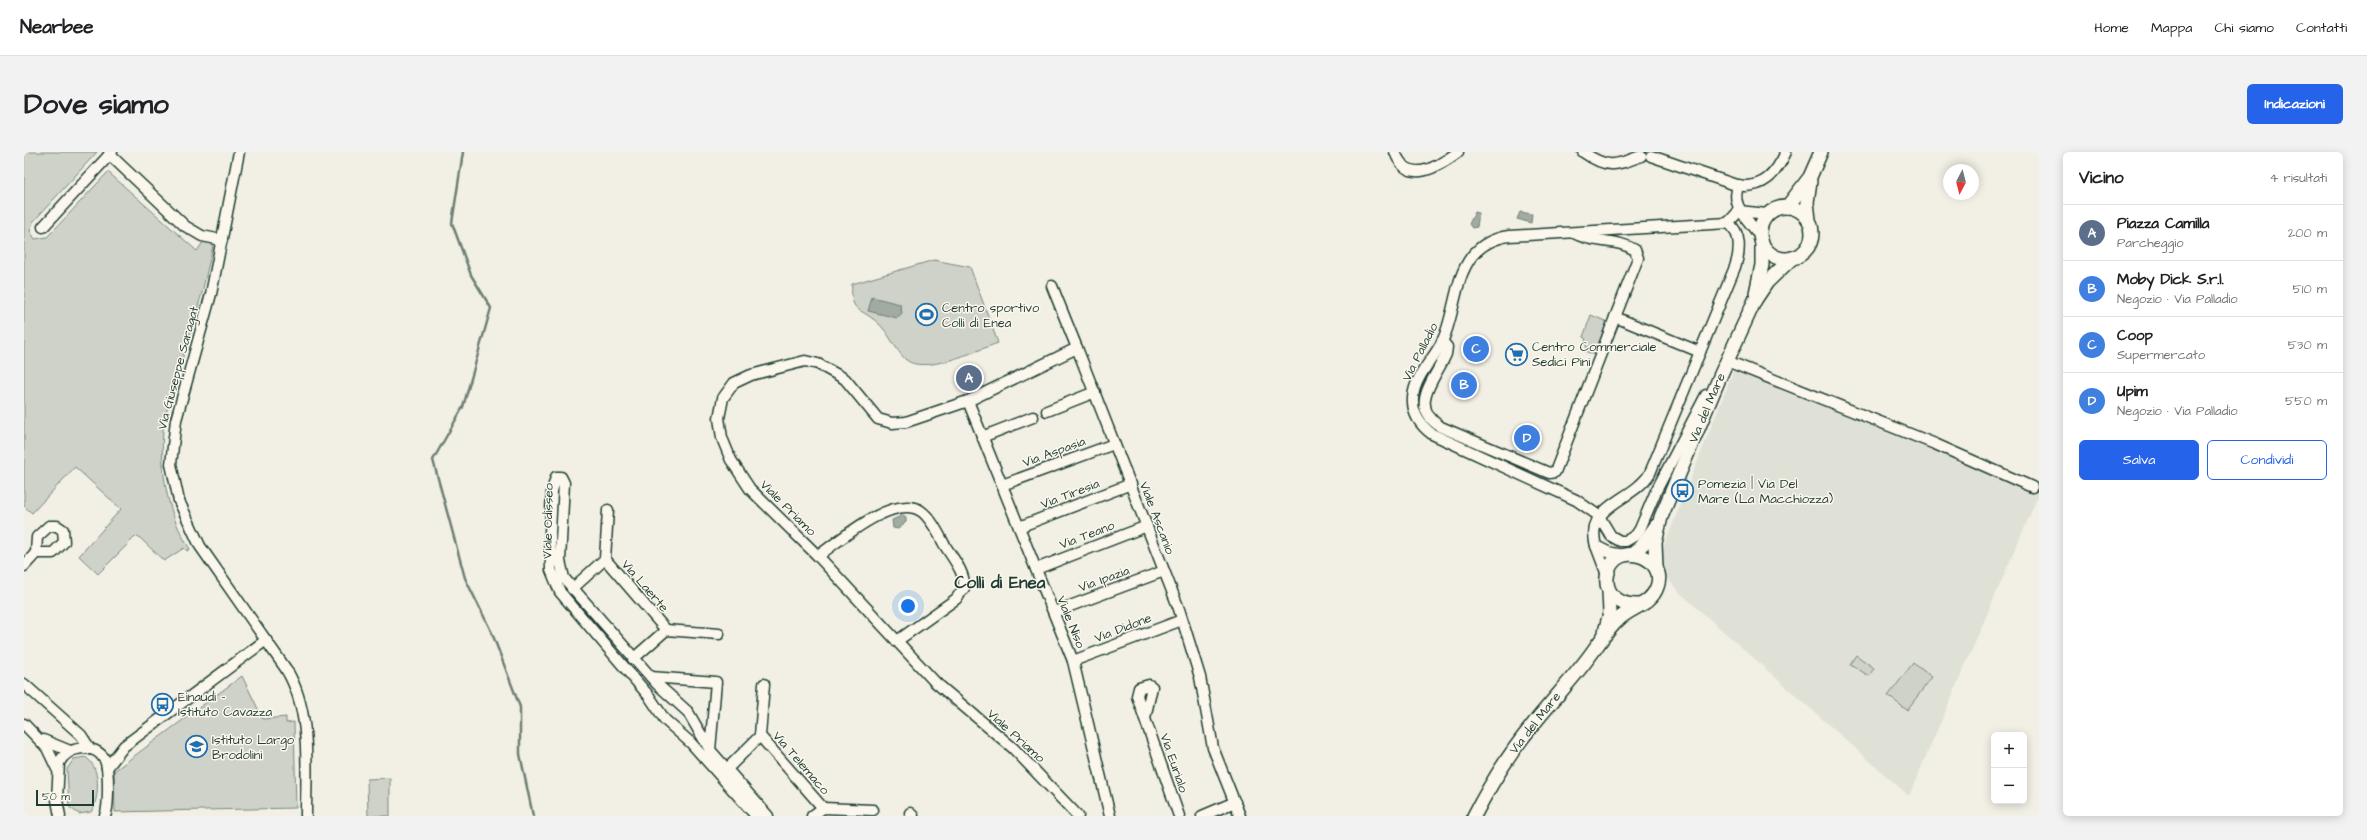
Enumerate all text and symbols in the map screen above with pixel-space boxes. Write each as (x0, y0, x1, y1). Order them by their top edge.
text: Nearbee (20, 14, 94, 41)
text: Home (2094, 18, 2129, 38)
text: Mappa (2151, 18, 2192, 38)
text: Chi siamo (2214, 18, 2274, 38)
text: Contatti (2296, 18, 2347, 38)
button: Indicazioni (2247, 84, 2343, 124)
text: Dove siamo (24, 85, 169, 124)
north arrow (1943, 164, 1979, 200)
text: Vicino (2079, 166, 2124, 190)
text: 4 risultati (2270, 169, 2327, 187)
text: Piazza Camilla (2117, 213, 2210, 234)
text: A (2088, 224, 2096, 242)
text: 200 m (2288, 224, 2327, 242)
text: Parcheggio (2117, 234, 2183, 252)
text: Moby Dick S.r.l. (2117, 269, 2224, 290)
text: B (2087, 280, 2097, 298)
text: 510 m (2293, 280, 2327, 298)
text: Negozio · Via Palladio (2117, 290, 2238, 308)
place label: Centro sportivo Colli di Enea (942, 299, 1040, 332)
sports icon: Centro sportivo Colli di Enea (914, 302, 940, 328)
street label: Via Giuseppe Saragat (153, 304, 204, 432)
street label: Via Palladio (1398, 319, 1443, 384)
text: Coop (2117, 325, 2153, 346)
pin: C (1463, 334, 1489, 364)
text: C (2087, 336, 2097, 354)
text: 530 m (2288, 336, 2327, 354)
place label: Centro Commerciale Sedici Pini (1532, 338, 1657, 371)
supermarket icon: Centro Commerciale Sedici Pini (1504, 341, 1530, 367)
text: Supermercato (2117, 346, 2205, 364)
pin: A (956, 363, 982, 393)
pin: B (1451, 370, 1477, 400)
street label: Via del Mare (1684, 370, 1730, 446)
text: Upim (2117, 381, 2148, 402)
text: D (2088, 392, 2096, 410)
text: 550 m (2285, 392, 2327, 410)
text: Negozio · Via Palladio (2117, 402, 2238, 420)
pin: D (1514, 423, 1540, 453)
street label: Via Aspasia (1020, 432, 1088, 472)
button: Salva (2079, 440, 2199, 480)
button: Condividi (2207, 440, 2327, 480)
street label: Via Tiresia (1038, 474, 1102, 513)
place label: Pomezia | Via Del Mare (La Macchiozza) (1698, 475, 1833, 508)
street label: Viale Priamo (756, 476, 820, 540)
bus stop icon: Pomezia | Via Del Mare (La Macchiozza) (1670, 478, 1696, 504)
street label: Viale Ascanio (1135, 479, 1179, 558)
street label: Viale Odisseo (538, 482, 558, 559)
street label: Via Teano (1057, 516, 1118, 554)
street label: Via Laerte (617, 556, 673, 616)
street label: Via Ipazia (1076, 561, 1132, 596)
district label: Colli di Enea (955, 571, 1046, 595)
street label: Viale Niso (1052, 593, 1090, 651)
your location (898, 596, 918, 616)
street label: Via Didone (1092, 609, 1154, 647)
place label: Einaudi - Istituto Cavazza (178, 688, 272, 721)
street label: Via del Mare (1505, 688, 1565, 758)
bus stop icon: Einaudi - Istituto Cavazza (150, 691, 176, 717)
street label: Viale Priamo (983, 705, 1049, 767)
street label: Via Telemaco (768, 728, 834, 799)
place label: Istituto Largo Brodolini (212, 731, 295, 764)
street label: Via Eurialo (1156, 731, 1193, 796)
map controls (1991, 732, 2027, 804)
button: + (1991, 732, 2027, 768)
school or university icon: Istituto Largo Brodolini (183, 734, 209, 760)
button: − (1991, 768, 2027, 804)
scale bar (36, 788, 94, 807)
text: 50 m (42, 789, 70, 804)

